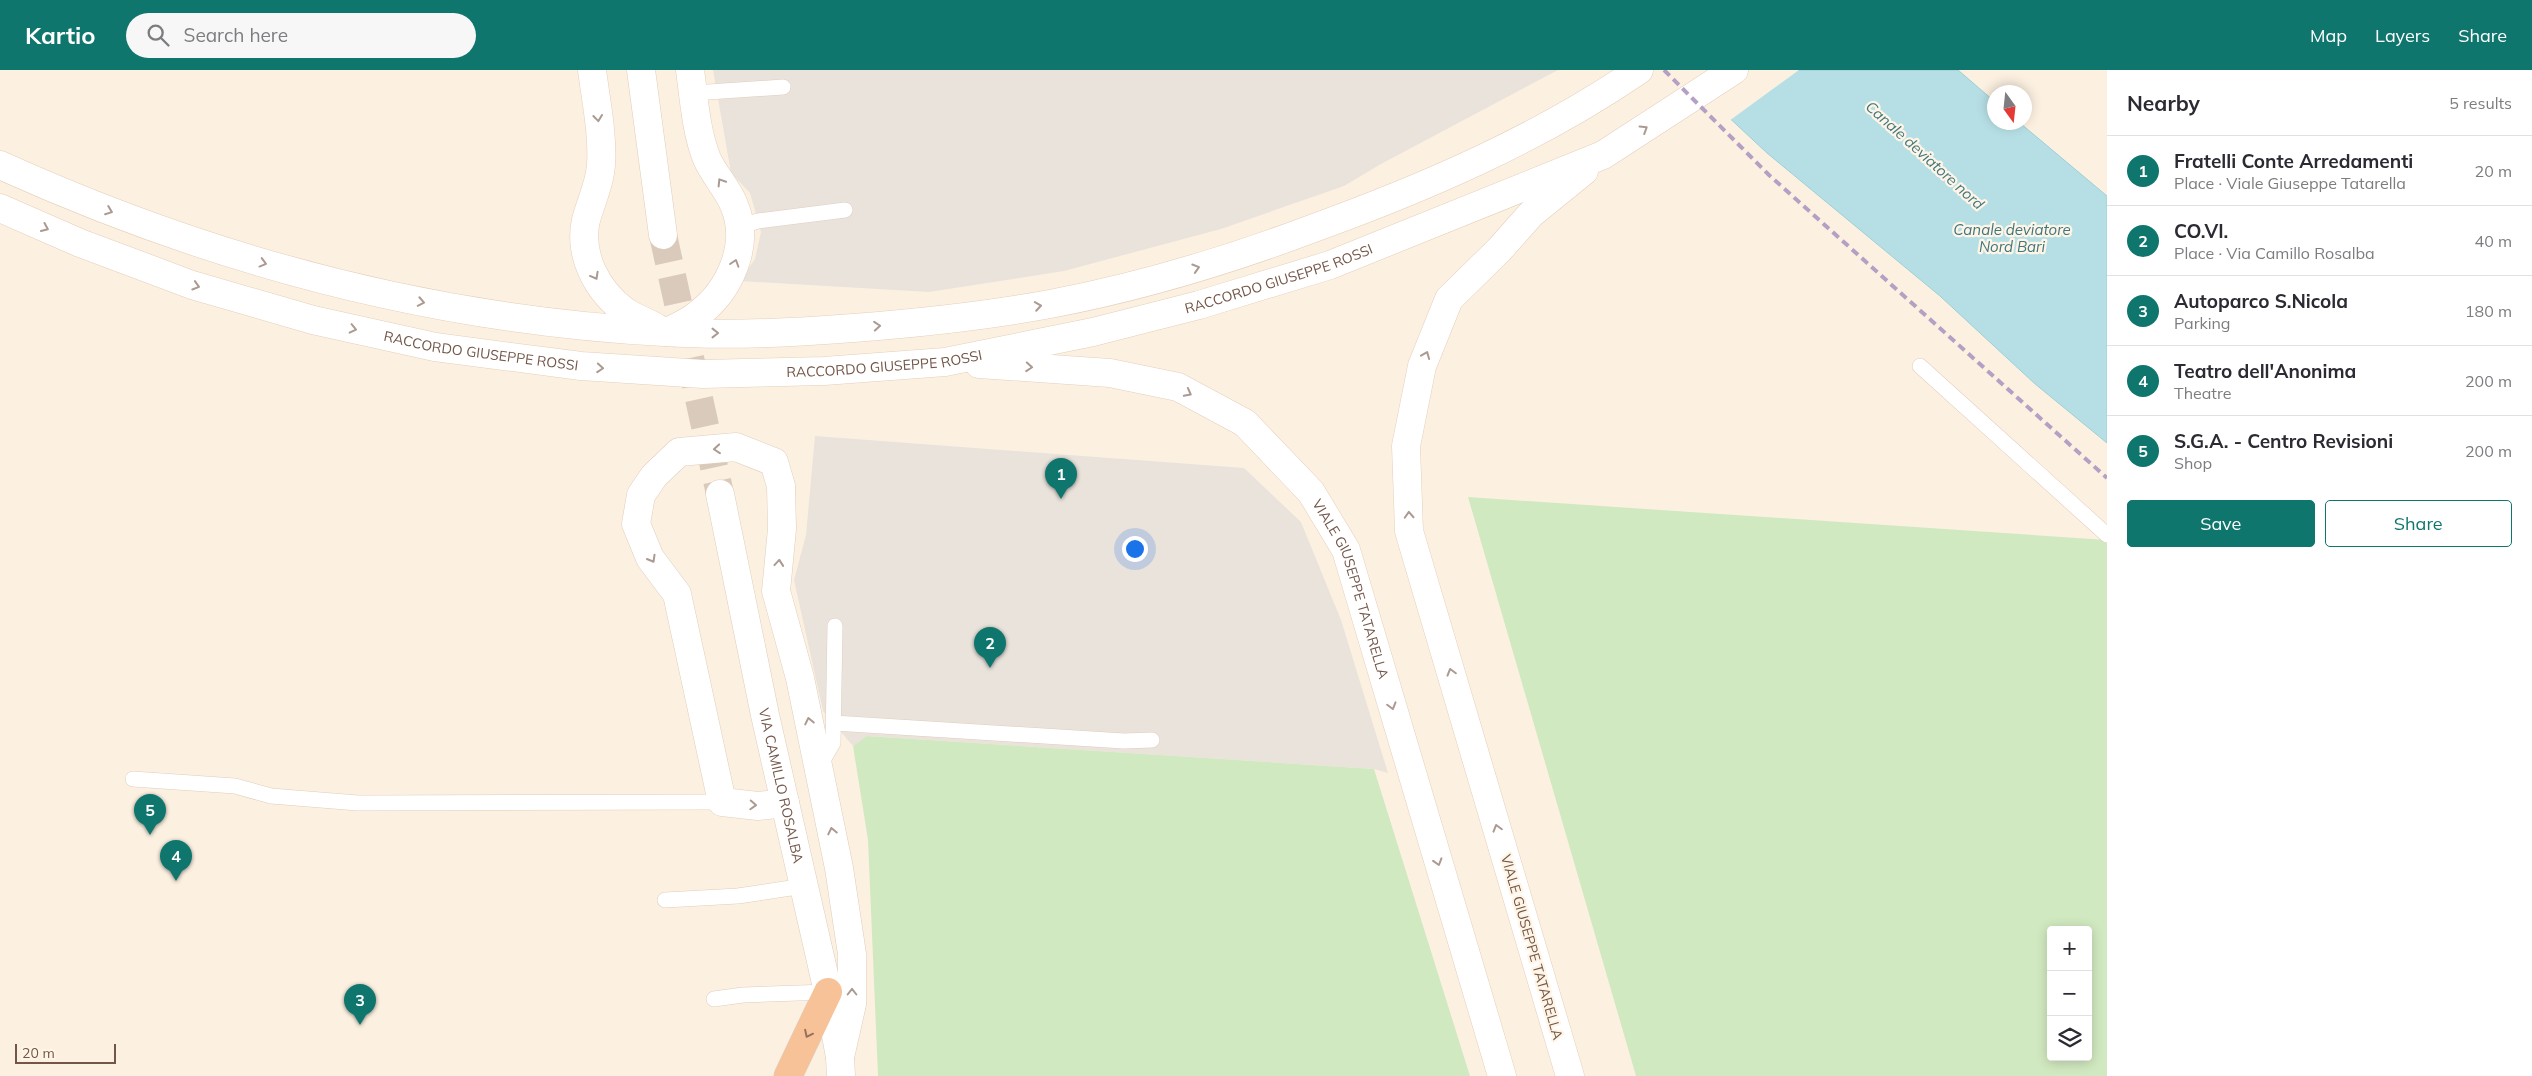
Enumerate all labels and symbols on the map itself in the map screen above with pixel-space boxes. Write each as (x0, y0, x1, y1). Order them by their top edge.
north arrow (1987, 85, 2032, 130)
water label: Canale deviatore nord (1862, 97, 1988, 213)
one-way arrow (592, 115, 603, 123)
one-way arrow (1639, 125, 1648, 135)
one-way arrow (718, 178, 728, 187)
one-way arrow (105, 205, 113, 215)
water label: Canale deviatore Nord Bari (1953, 220, 2071, 256)
one-way arrow (40, 221, 49, 232)
street label: RACCORDO GIUSEPPE ROSSI (1183, 240, 1375, 317)
one-way arrow (259, 258, 267, 268)
one-way arrow (729, 259, 739, 268)
one-way arrow (1191, 263, 1200, 273)
one-way arrow (589, 270, 599, 279)
one-way arrow (192, 280, 200, 290)
one-way arrow (417, 296, 425, 306)
one-way arrow (1034, 301, 1043, 311)
one-way arrow (873, 321, 881, 332)
one-way arrow (349, 323, 357, 334)
street label: RACCORDO GIUSEPPE ROSSI (382, 327, 579, 375)
one-way arrow (712, 328, 719, 338)
street label: RACCORDO GIUSEPPE ROSSI (786, 346, 984, 381)
one-way arrow (1420, 352, 1430, 360)
one-way arrow (596, 362, 604, 373)
one-way arrow (1025, 362, 1033, 373)
one-way arrow (1183, 387, 1192, 397)
one-way arrow (712, 443, 720, 454)
pin: 1 (1045, 458, 1077, 499)
street label: VIALE GIUSEPPE TATARELLA (1308, 496, 1393, 682)
one-way arrow (1403, 511, 1414, 519)
your location (1122, 536, 1148, 562)
one-way arrow (645, 553, 655, 562)
one-way arrow (773, 558, 784, 566)
pin: 2 (974, 627, 1006, 668)
one-way arrow (1446, 668, 1457, 676)
one-way arrow (1386, 701, 1396, 710)
street label: VIA CAMILLO ROSALBA (755, 706, 808, 866)
one-way arrow (804, 717, 814, 725)
pin: 5 (134, 794, 166, 835)
one-way arrow (750, 800, 758, 811)
one-way arrow (1492, 824, 1502, 832)
one-way arrow (827, 827, 838, 836)
pin: 4 (160, 840, 192, 881)
street label: VIALE GIUSEPPE TATARELLA (1497, 852, 1567, 1042)
one-way arrow (1433, 857, 1443, 865)
pin: 3 (344, 984, 376, 1025)
one-way arrow (847, 988, 857, 996)
one-way arrow (804, 1028, 814, 1037)
scale bar (15, 1041, 116, 1064)

